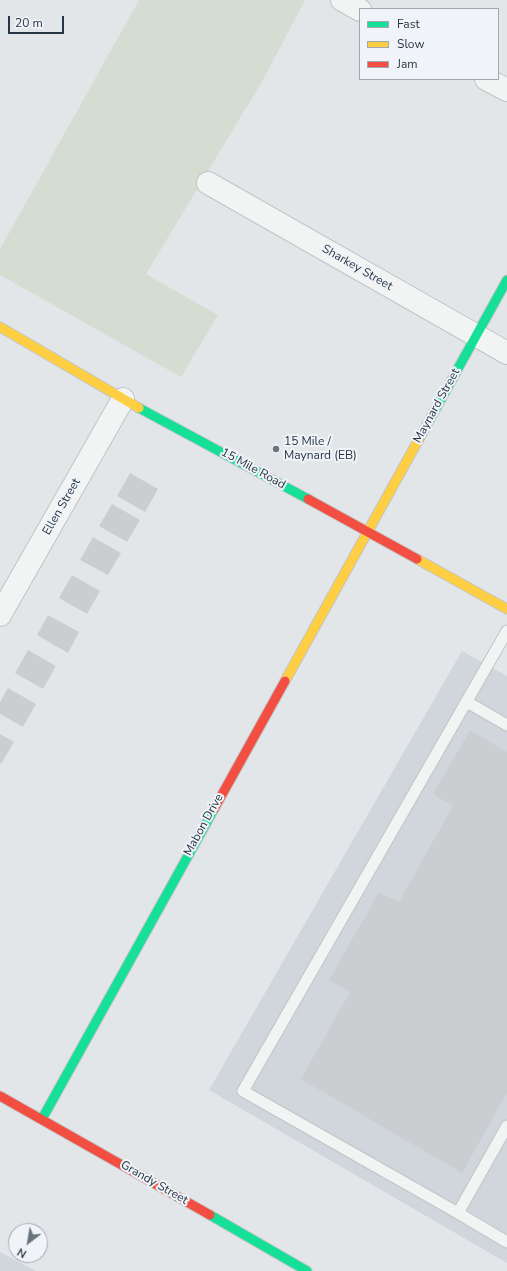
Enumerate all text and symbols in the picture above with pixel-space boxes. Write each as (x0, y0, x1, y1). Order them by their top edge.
scale bar (10, 8, 66, 34)
legend (359, 8, 499, 80)
text: 20 m (15, 15, 43, 31)
text: Fast (397, 16, 420, 32)
text: Slow (397, 36, 425, 52)
text: Jam (397, 56, 418, 72)
street label: Sharkey Street (319, 242, 395, 294)
street label: Maynard Street (411, 366, 463, 446)
place label: 15 Mile / Maynard (EB) (284, 435, 357, 463)
marker: 15 Mile / Maynard (EB) (271, 444, 281, 454)
street label: 15 Mile Road (218, 445, 288, 493)
street label: Ellen Street (40, 476, 84, 538)
street label: Mabon Drive (181, 791, 227, 859)
street label: Grandy Street (118, 1158, 190, 1208)
north arrow (8, 1223, 48, 1263)
text: N (15, 1244, 29, 1261)

